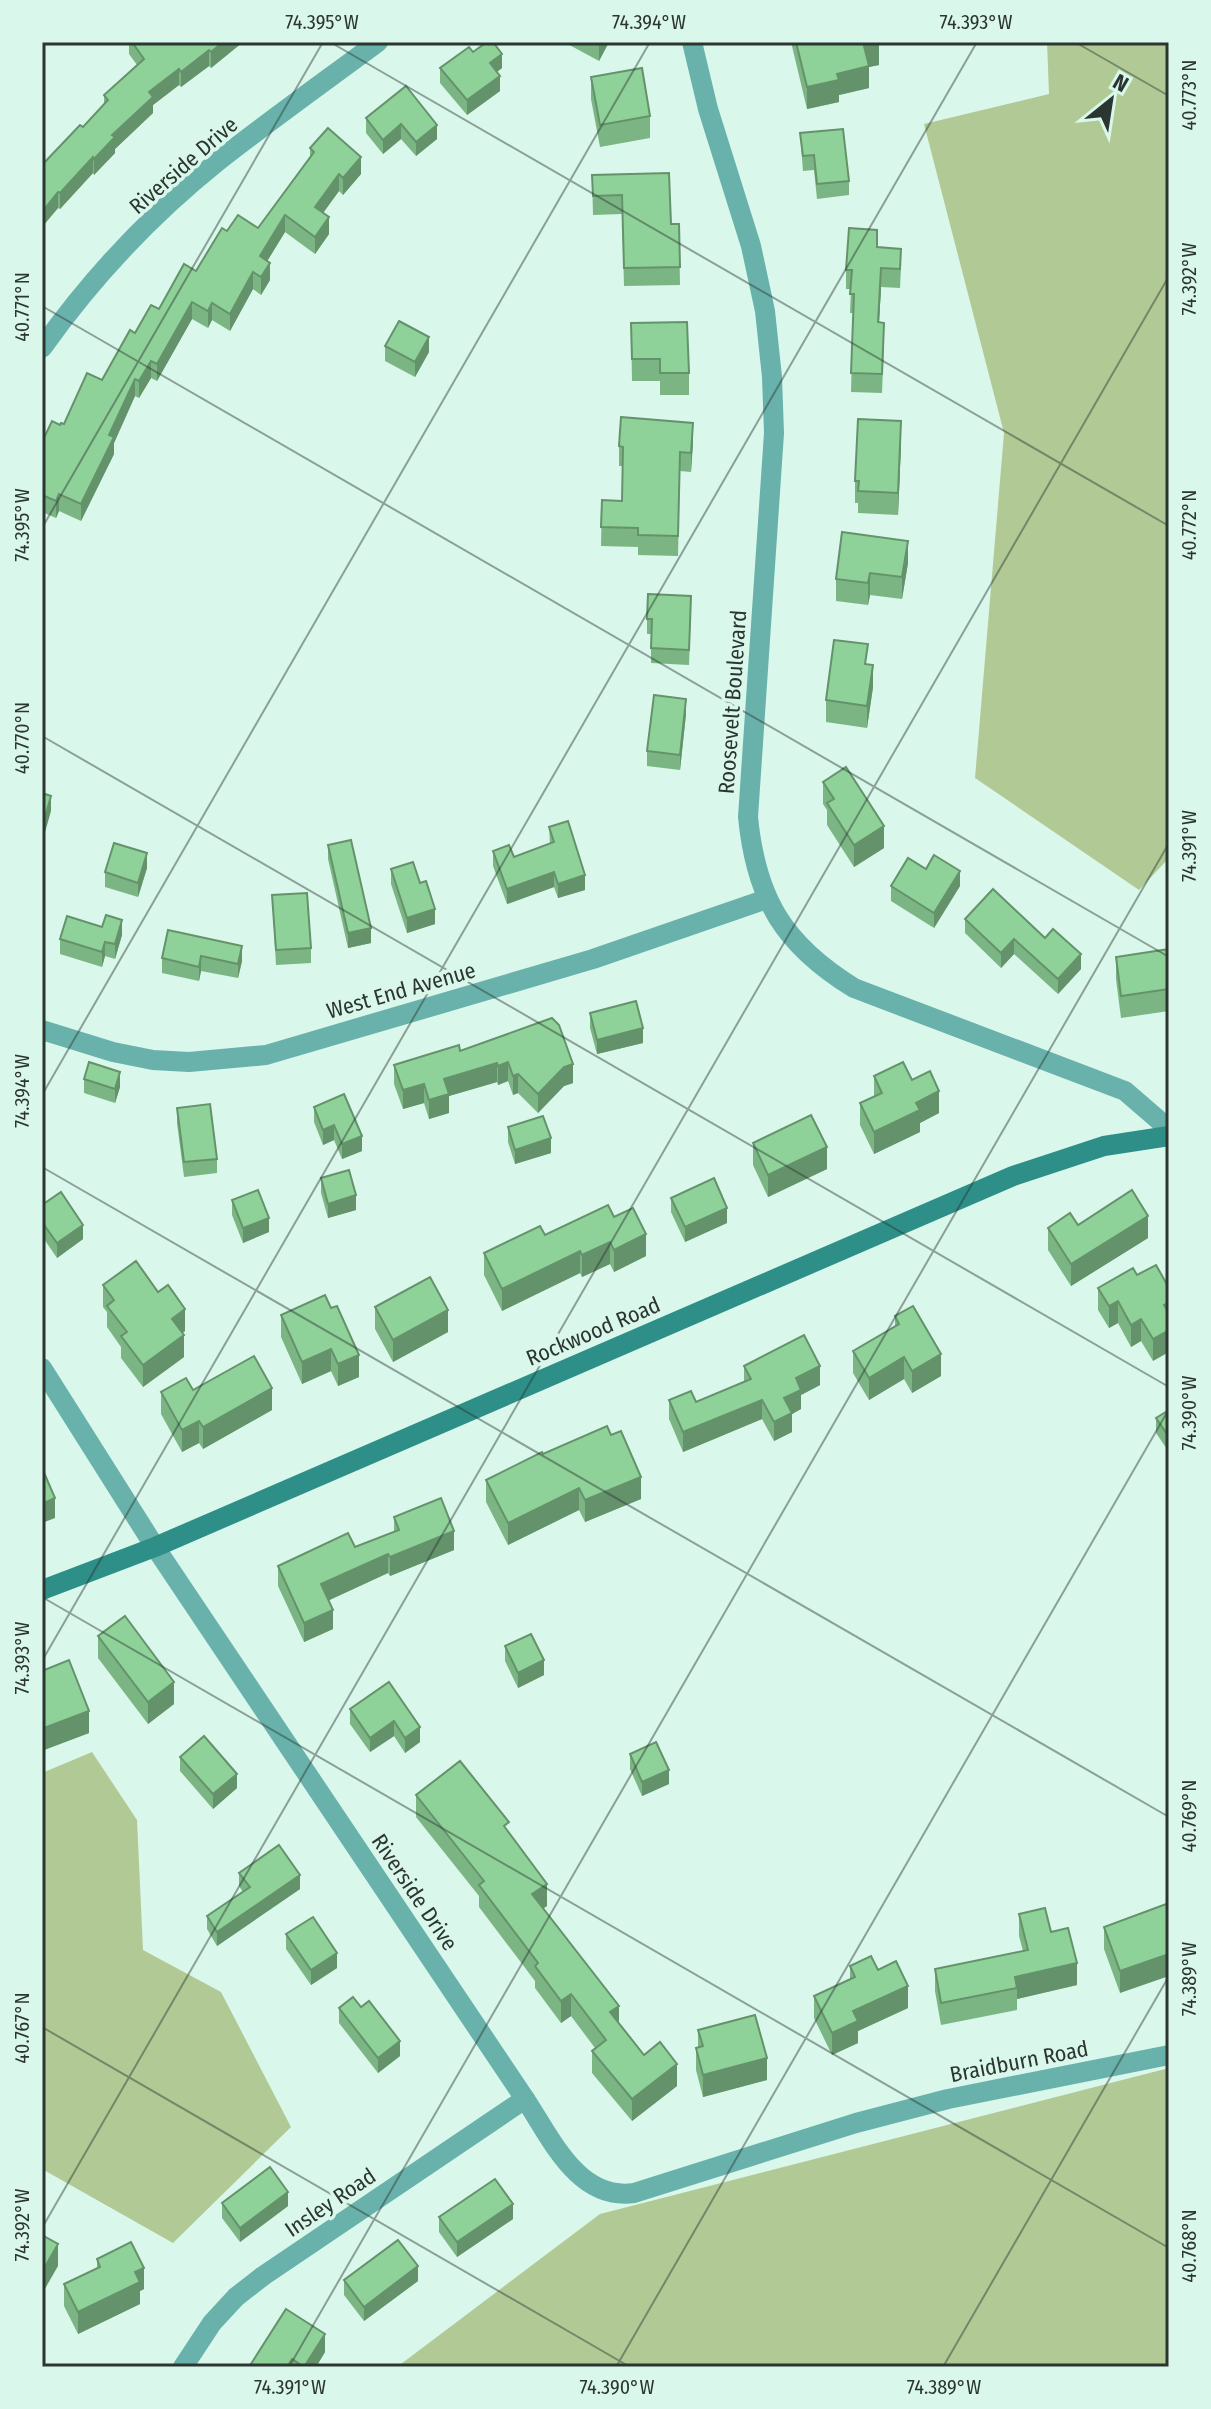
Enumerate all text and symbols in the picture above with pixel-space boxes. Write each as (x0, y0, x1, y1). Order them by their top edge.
text: 74.395°W (285, 10, 359, 34)
text: 74.394°W (612, 10, 686, 34)
text: 74.393°W (939, 10, 1013, 34)
north arrow (1071, 60, 1151, 140)
text: 40.773°N (1177, 60, 1201, 131)
text: N (1108, 68, 1133, 98)
street label: Riverside Drive (124, 111, 243, 220)
text: 74.392°W (1177, 243, 1201, 315)
text: 40.771°N (10, 272, 34, 342)
text: 74.395°W (10, 488, 34, 562)
text: 40.772°N (1177, 490, 1201, 560)
street label: Roosevelt Boulevard (713, 609, 752, 795)
text: 40.770°N (10, 702, 34, 774)
text: 74.391°W (1177, 810, 1201, 882)
street label: West End Avenue (324, 956, 479, 1025)
text: 74.394°W (10, 1054, 34, 1128)
street label: Rockwood Road (522, 1291, 664, 1372)
text: 74.390°W (1177, 1376, 1201, 1450)
text: 74.393°W (10, 1621, 34, 1695)
text: 40.769°N (1177, 1780, 1201, 1852)
street label: Riverside Drive (366, 1829, 463, 1956)
text: 74.389°W (1177, 1942, 1201, 2016)
text: 40.767°N (10, 1992, 34, 2064)
street label: Braidburn Road (948, 2035, 1091, 2088)
street label: Insley Road (280, 2162, 381, 2243)
text: 74.392°W (10, 2189, 34, 2261)
text: 40.768°N (1177, 2209, 1201, 2283)
text: 74.391°W (254, 2375, 326, 2399)
text: 74.390°W (580, 2375, 654, 2399)
text: 74.389°W (907, 2375, 981, 2399)

